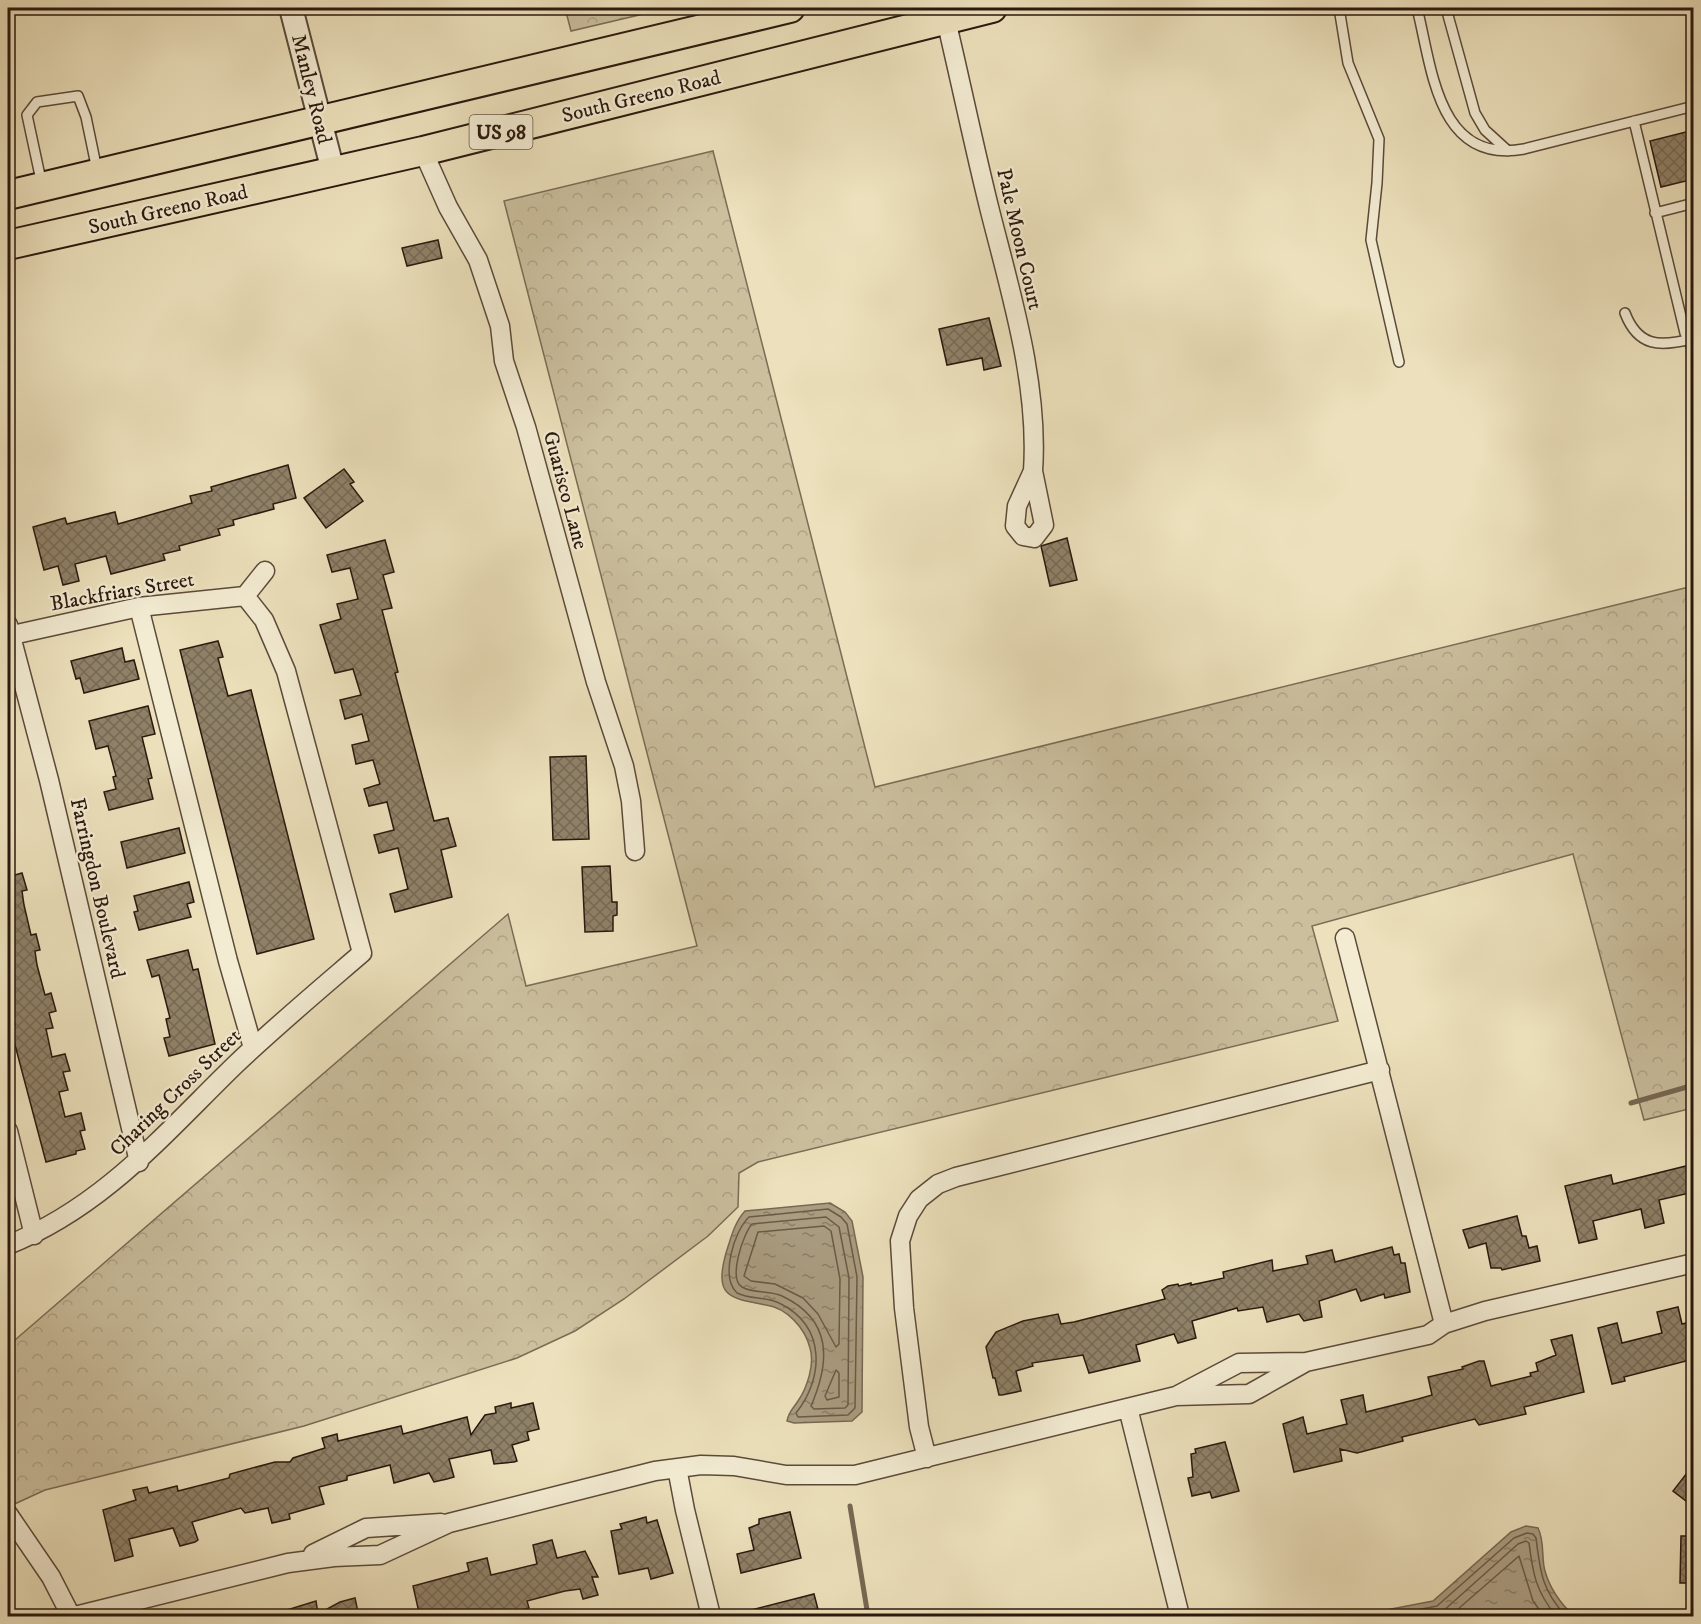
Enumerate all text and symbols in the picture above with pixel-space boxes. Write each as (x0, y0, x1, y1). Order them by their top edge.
street label: Manley Road (285, 32, 337, 147)
street label: South Greeno Road (559, 65, 724, 129)
road number: US 98 (470, 115, 532, 149)
street label: Pale Moon Court (990, 166, 1048, 313)
street label: South Greeno Road (86, 179, 251, 241)
street label: Guarisco Lane (537, 428, 593, 553)
street label: Blackfriars Street (48, 566, 196, 617)
street label: Farringdon Boulevard (64, 795, 131, 982)
street label: Charing Cross Street (104, 1023, 247, 1162)

